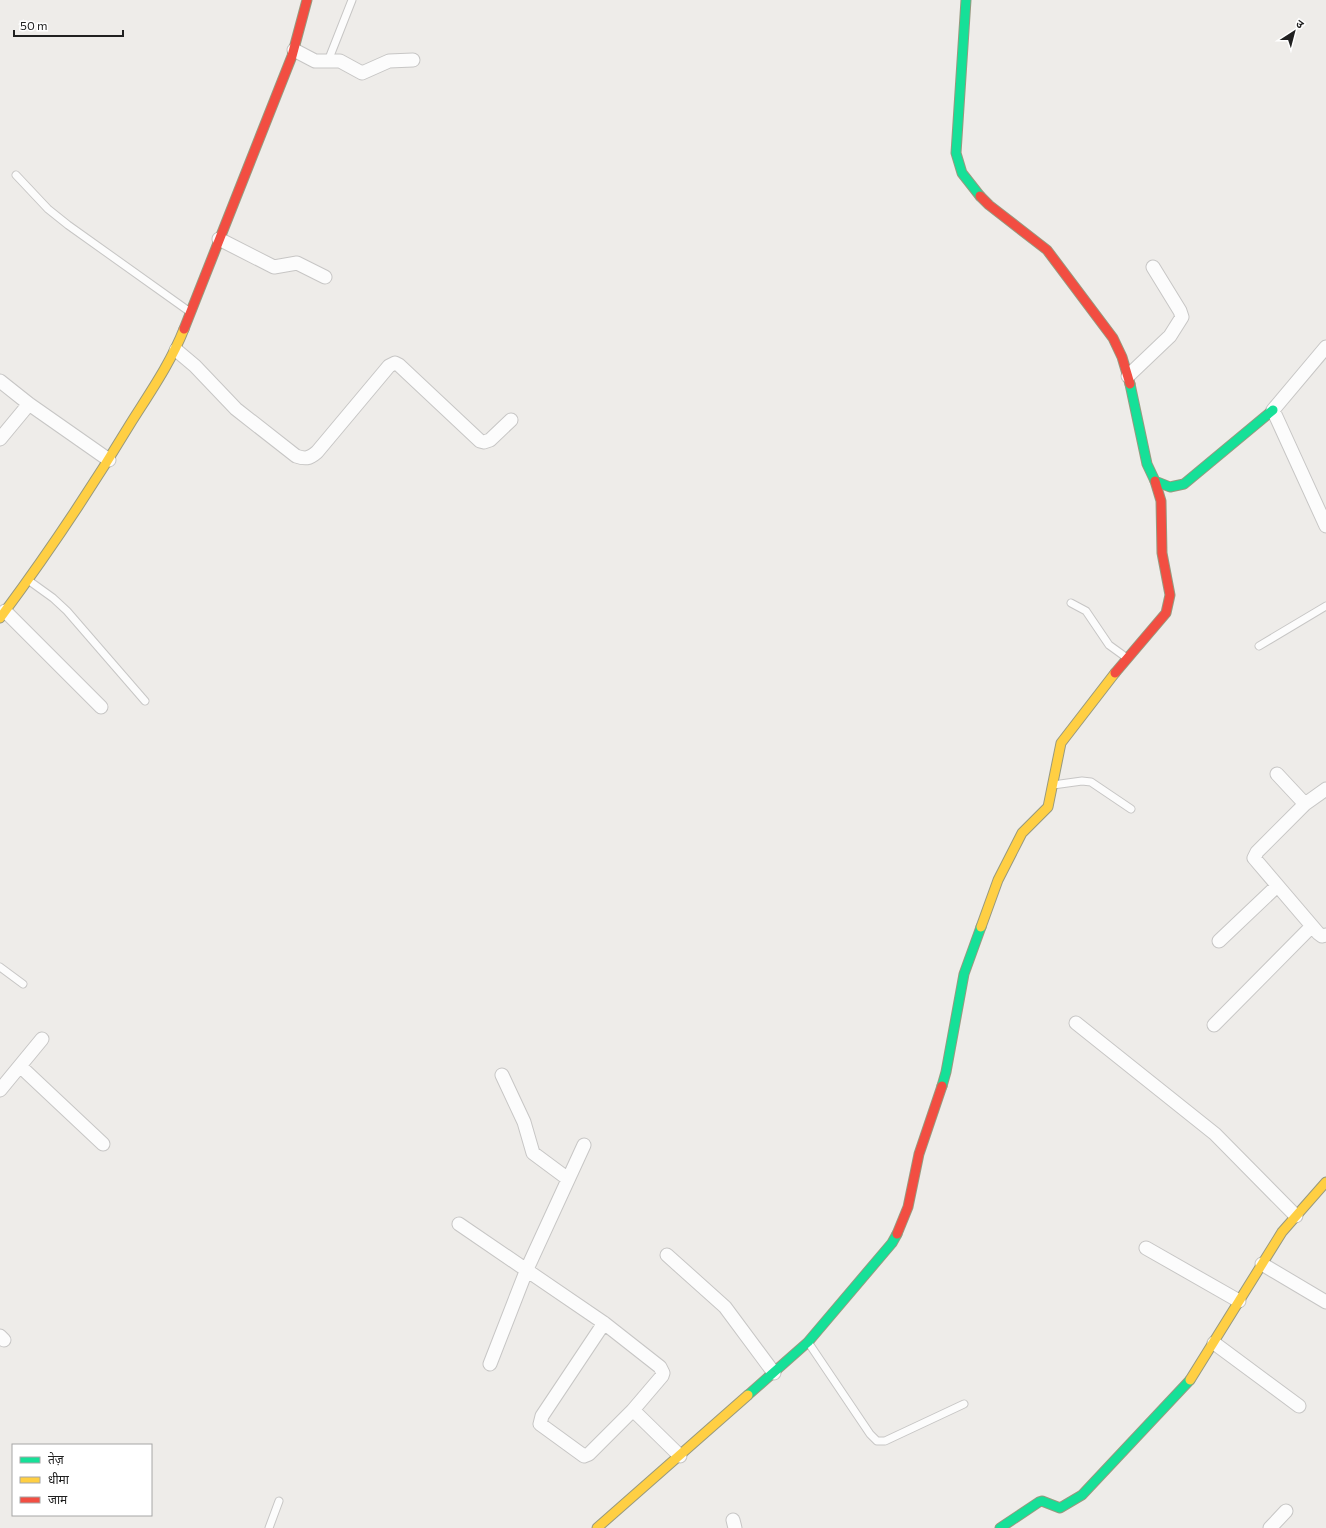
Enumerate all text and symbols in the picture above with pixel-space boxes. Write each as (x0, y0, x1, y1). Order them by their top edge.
scale bar (14, 12, 123, 38)
north arrow (1274, 12, 1314, 52)
text: उ (1294, 16, 1307, 31)
text: 50 m (20, 18, 48, 32)
legend (12, 1444, 152, 1516)
text: तेज़ (48, 1452, 65, 1466)
text: धीमा (48, 1472, 70, 1486)
text: जाम (48, 1492, 68, 1506)

